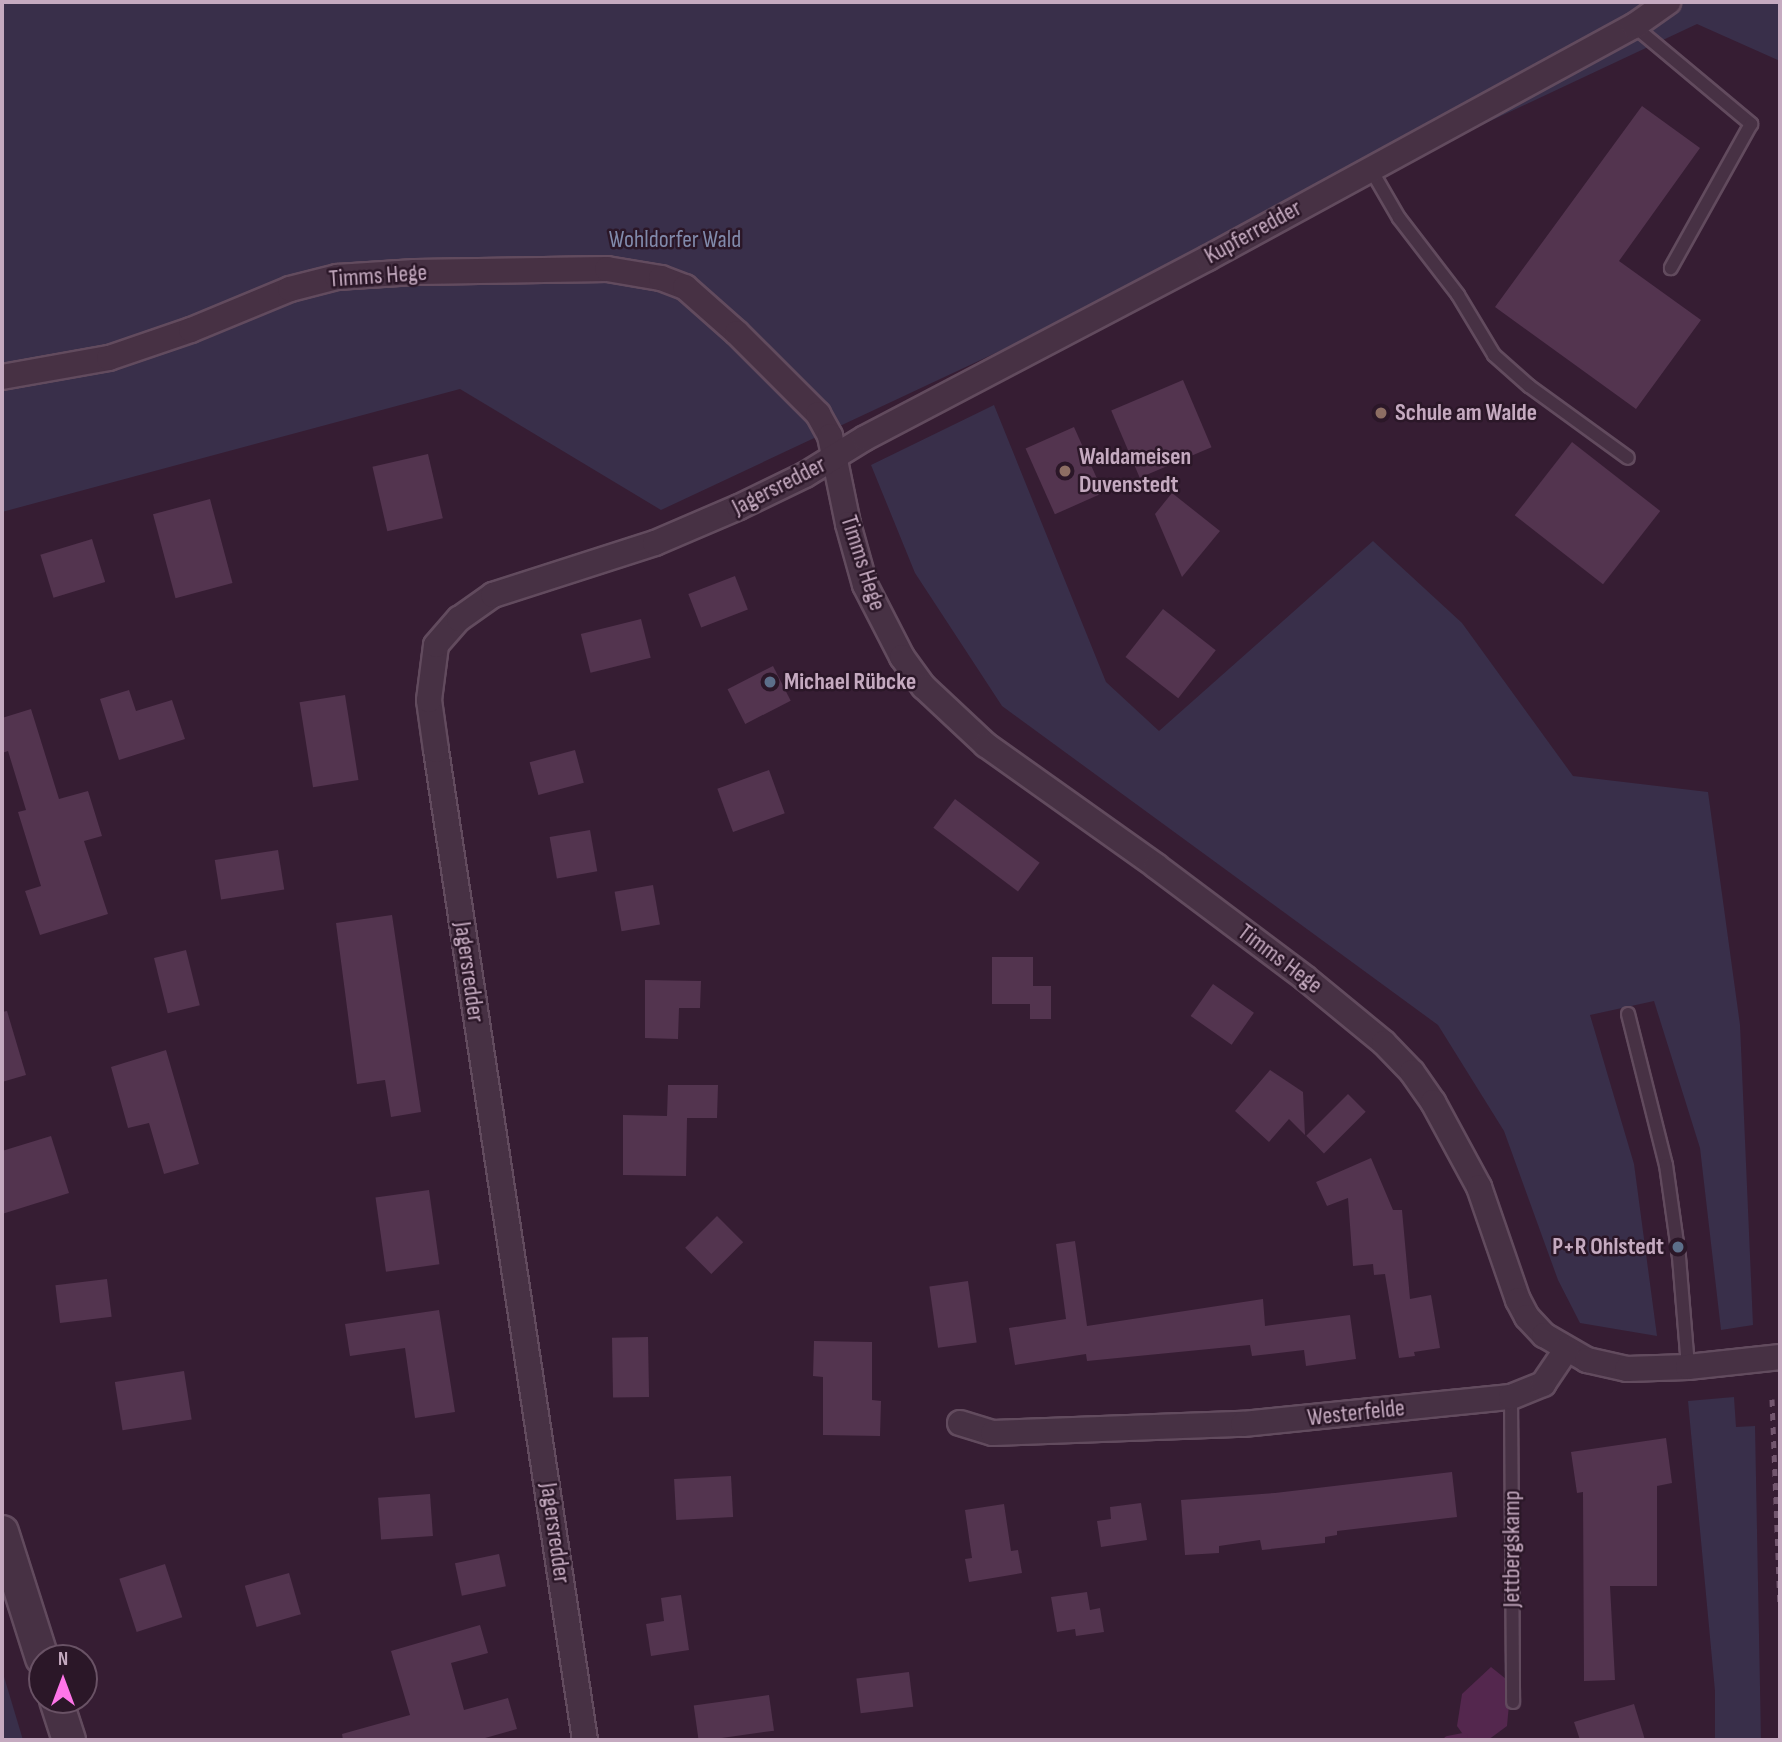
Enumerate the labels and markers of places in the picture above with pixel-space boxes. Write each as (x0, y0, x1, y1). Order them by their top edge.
place label: Schule am Walde (1395, 399, 1537, 427)
marker: Schule am Walde (1373, 405, 1389, 421)
place label: Waldameisen Duvenstedt (1079, 443, 1191, 499)
marker: Waldameisen Duvenstedt (1057, 463, 1073, 479)
place label: Michael Rübcke (784, 668, 916, 696)
marker: Michael Rübcke (762, 674, 778, 690)
place label: P+R Ohlstedt (1552, 1233, 1664, 1261)
marker: P+R Ohlstedt (1670, 1239, 1686, 1255)

